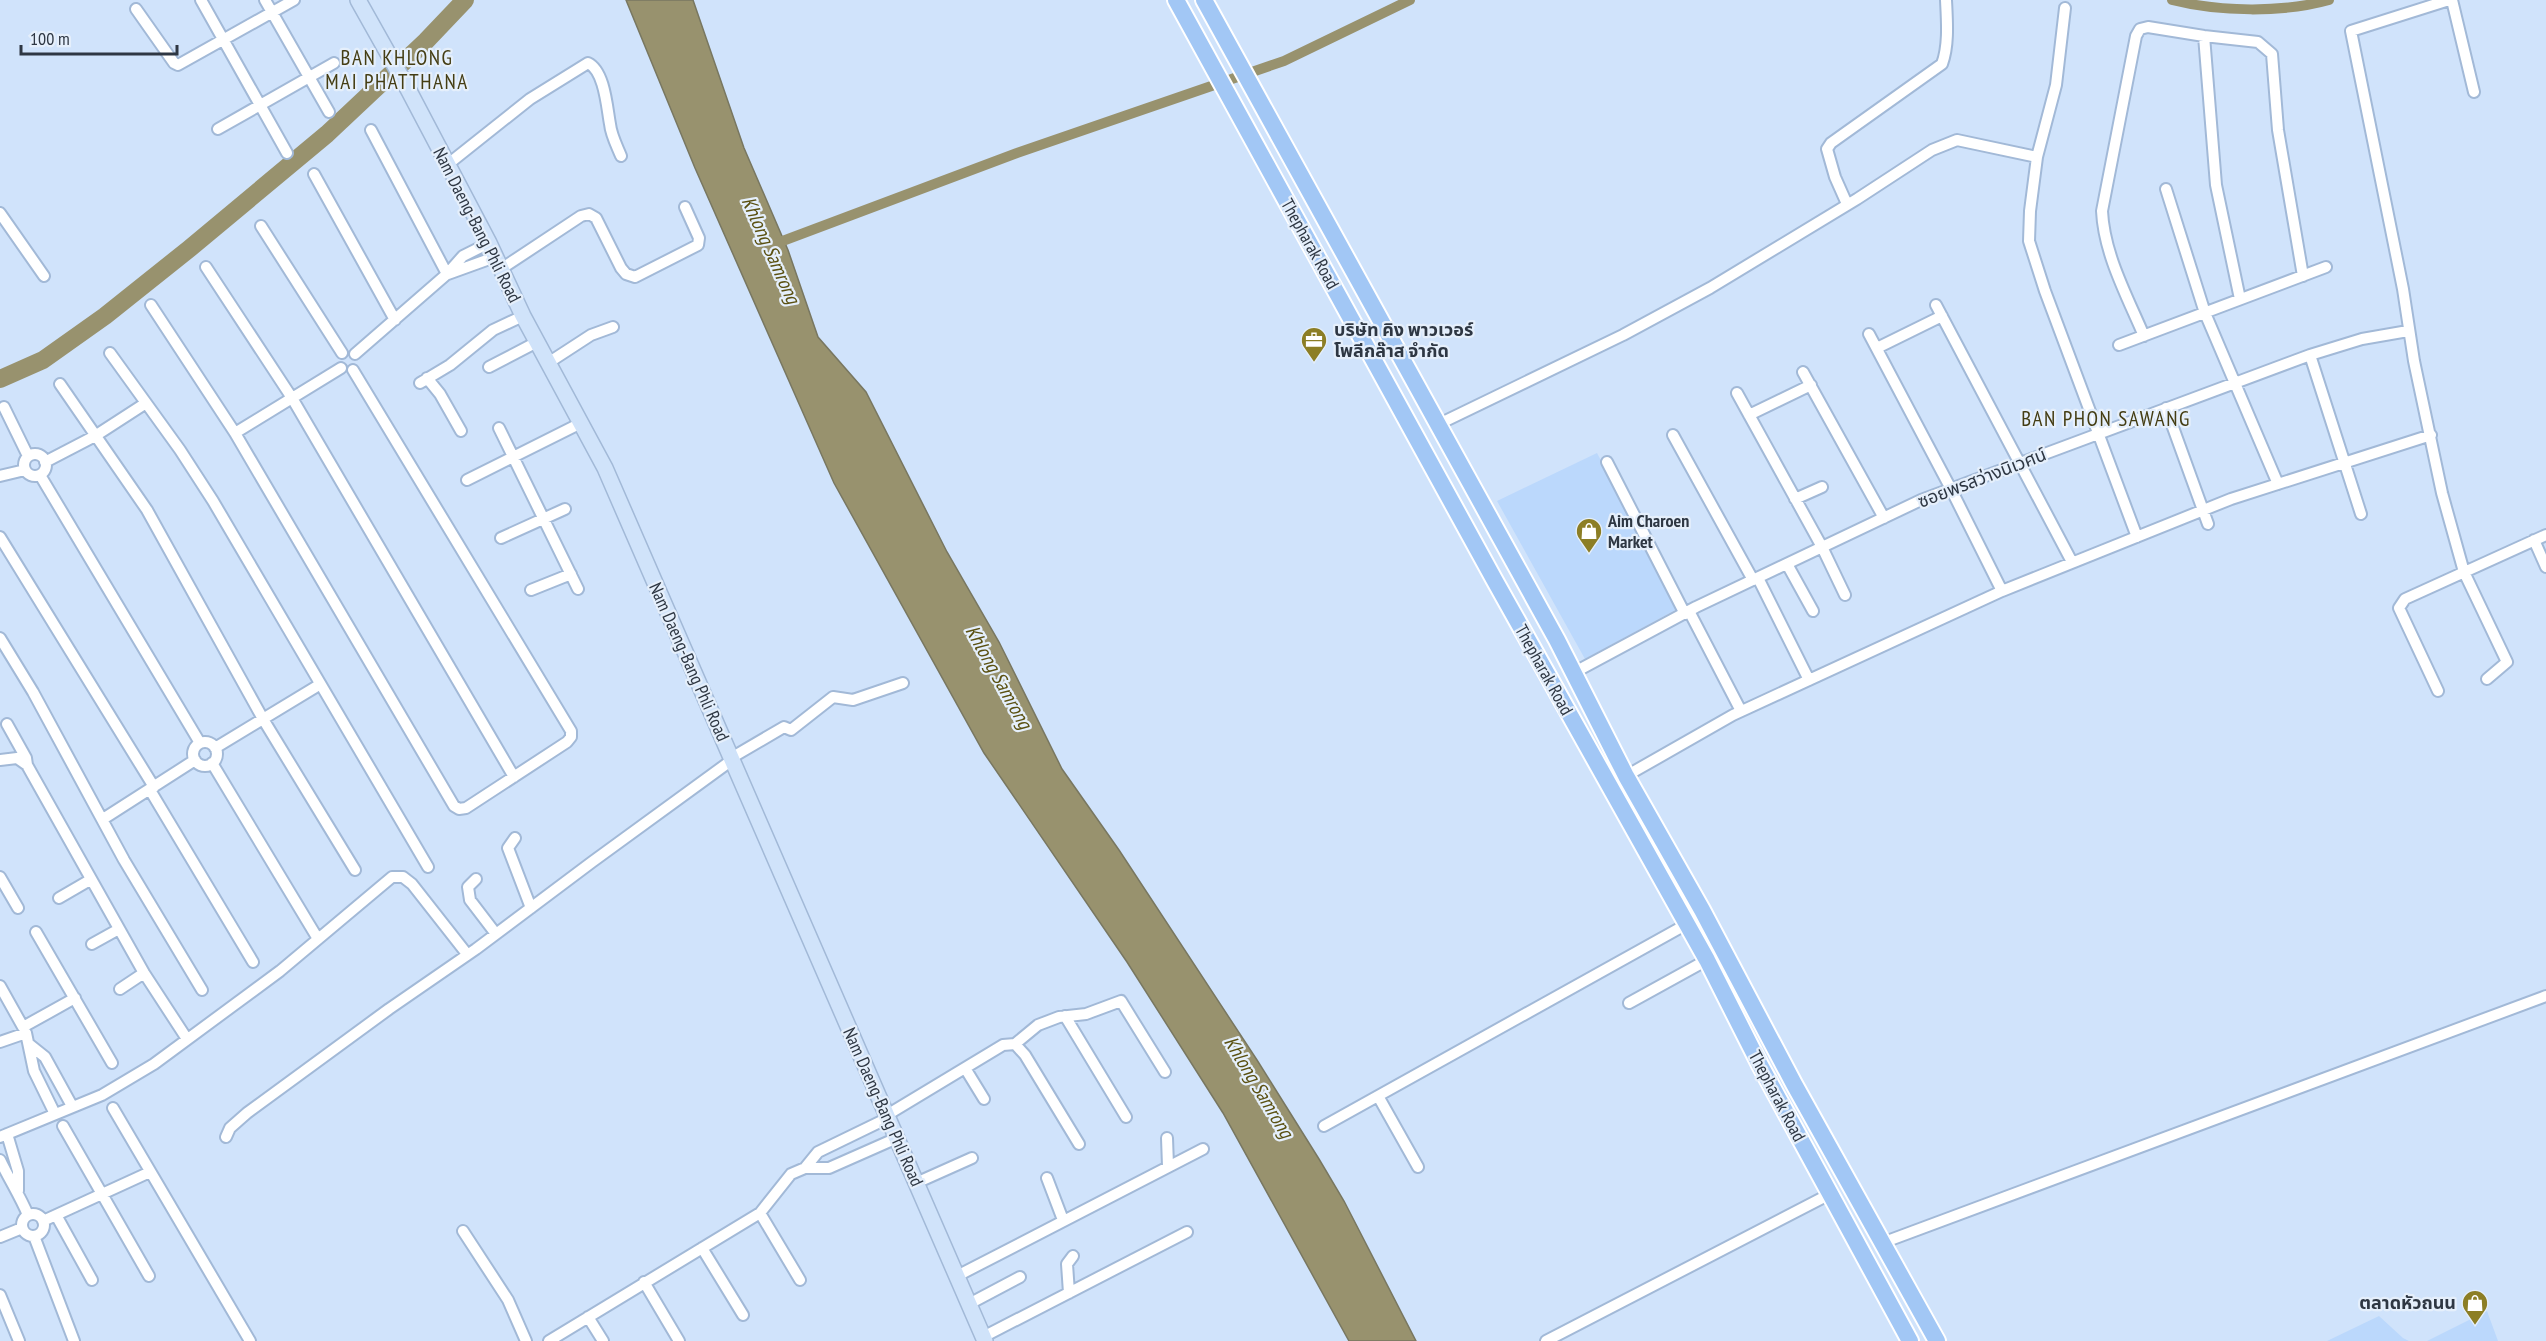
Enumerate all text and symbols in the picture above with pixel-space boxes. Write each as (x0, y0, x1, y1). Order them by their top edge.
scale bar (21, 18, 177, 56)
text: 100 m (30, 27, 70, 50)
district label: BAN KHLONG MAI PHATTHANA (325, 44, 469, 95)
street label: Nam Daeng-Bang Phli Road (428, 143, 527, 306)
water label: Khlong Samrong (736, 192, 807, 309)
street label: Thepharak Road (1276, 195, 1345, 293)
place label: บริษัท คิง พาวเวอร์ โพลีกล๊าส จำกัด (1334, 318, 1473, 362)
office icon: บริษัท คิง พาวเวอร์ โพลีกล๊าส จำกัด (1299, 325, 1329, 363)
district label: BAN PHON SAWANG (2021, 405, 2191, 432)
street label: ซอยพรสว่างนิเวศน์ (1914, 442, 2049, 513)
place label: Aim Charoen Market (1607, 509, 1689, 553)
shop icon: Aim Charoen Market (1574, 516, 1604, 554)
street label: Nam Daeng-Bang Phli Road (644, 579, 735, 745)
water label: Khlong Samrong (960, 621, 1039, 735)
street label: Thepharak Road (1510, 621, 1579, 719)
street label: Nam Daeng-Bang Phli Road (838, 1024, 929, 1190)
water label: Khlong Samrong (1218, 1031, 1300, 1144)
street label: Thepharak Road (1744, 1046, 1811, 1145)
shop icon: ตลาดหัวถนน (2460, 1288, 2490, 1326)
place label: ตลาดหัวถนน (2359, 1291, 2456, 1314)

